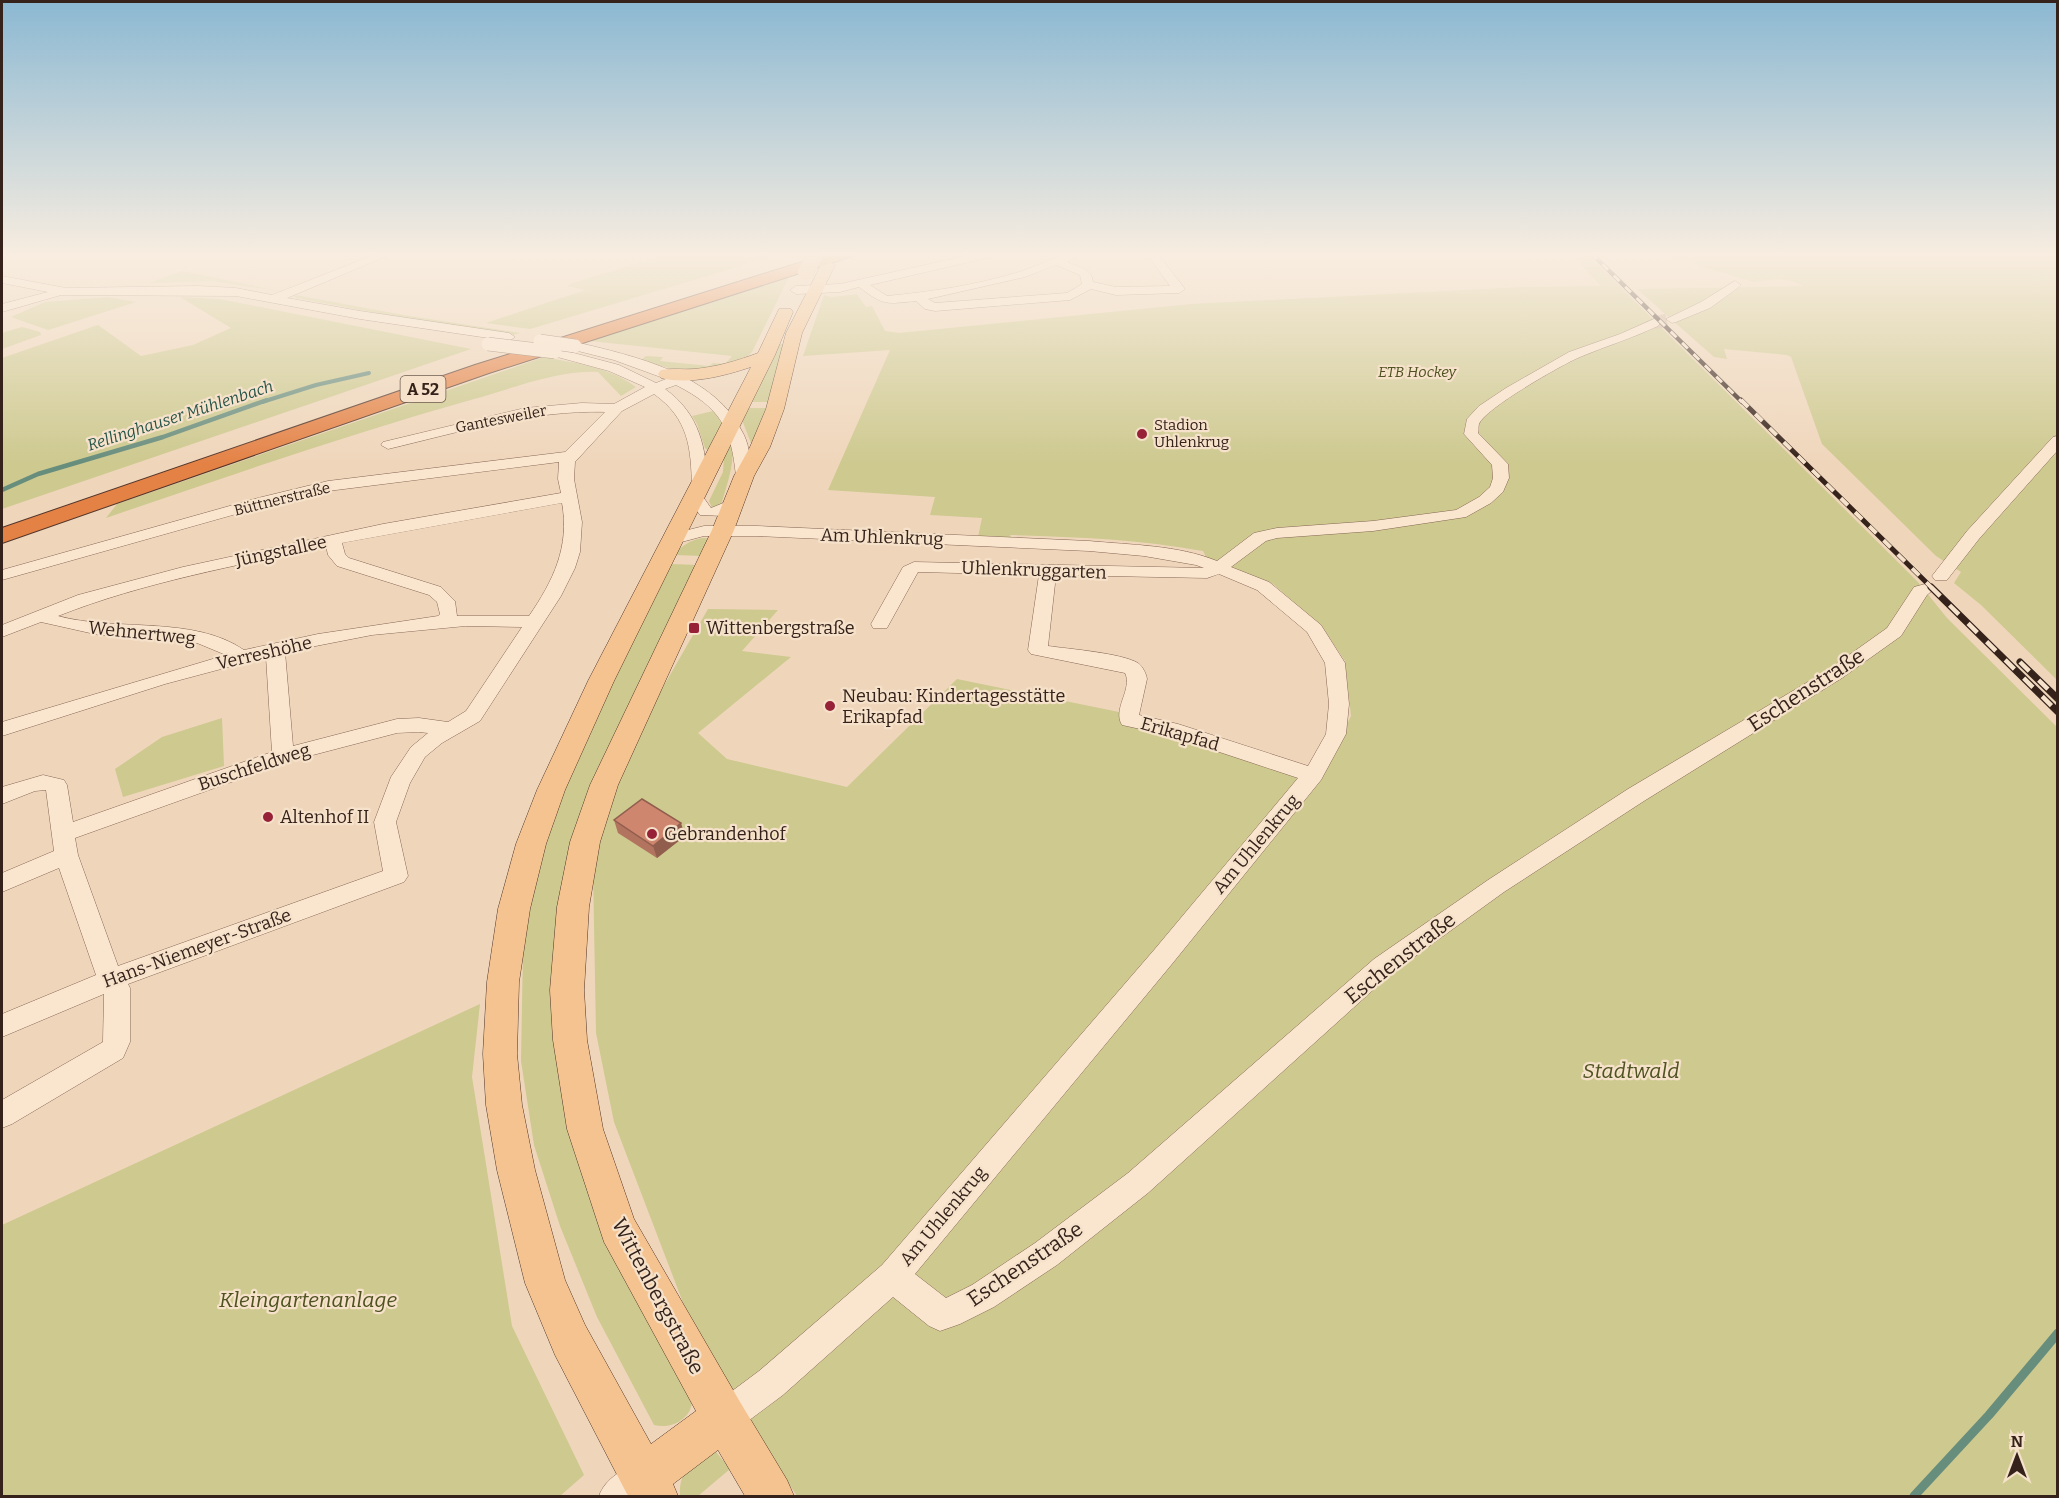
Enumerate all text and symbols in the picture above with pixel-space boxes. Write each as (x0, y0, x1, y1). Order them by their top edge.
park label: ETB Hockey (1378, 363, 1457, 381)
water label: Rellinghauser Mühlenbach (85, 376, 275, 455)
road number: A 52 (400, 376, 446, 402)
street label: Gantesweiler (454, 401, 548, 437)
place label: Stadion Uhlenkrug (1154, 416, 1229, 451)
marker: Stadion Uhlenkrug (1135, 427, 1149, 441)
street label: Büttnerstraße (232, 478, 332, 520)
street label: Am Uhlenkrug (820, 524, 944, 550)
street label: Jüngstallee (232, 531, 329, 572)
street label: Uhlenkruggarten (961, 556, 1108, 584)
street label: Wehnertweg (87, 616, 197, 650)
place label: Wittenbergstraße (706, 617, 855, 639)
marker: Wittenbergstraße (687, 621, 701, 635)
street label: Verreshöhe (214, 631, 314, 675)
street label: Eschenstraße (1743, 643, 1869, 737)
place label: Neubau: Kindertagesstätte Erikapfad (842, 685, 1065, 728)
marker: Neubau: Kindertagesstätte Erikapfad (823, 699, 837, 713)
street label: Erikapfad (1138, 712, 1222, 756)
street label: Buschfeldweg (195, 739, 313, 795)
street label: Am Uhlenkrug (1208, 790, 1304, 898)
place label: Altenhof II (280, 806, 369, 828)
marker: Altenhof II (261, 810, 275, 824)
place label: Gebrandenhof (664, 823, 788, 845)
marker: Gebrandenhof (645, 827, 659, 841)
street label: Hans-Niemeyer-Straße (100, 904, 294, 992)
street label: Eschenstraße (1339, 907, 1461, 1009)
park label: Stadtwald (1582, 1058, 1680, 1084)
street label: Am Uhlenkrug (895, 1162, 991, 1270)
street label: Wittenbergstraße (606, 1213, 710, 1379)
street label: Eschenstraße (962, 1216, 1088, 1312)
park label: Kleingartenanlage (219, 1287, 397, 1313)
north arrow (1987, 1426, 2047, 1486)
text: N (2011, 1432, 2023, 1451)

